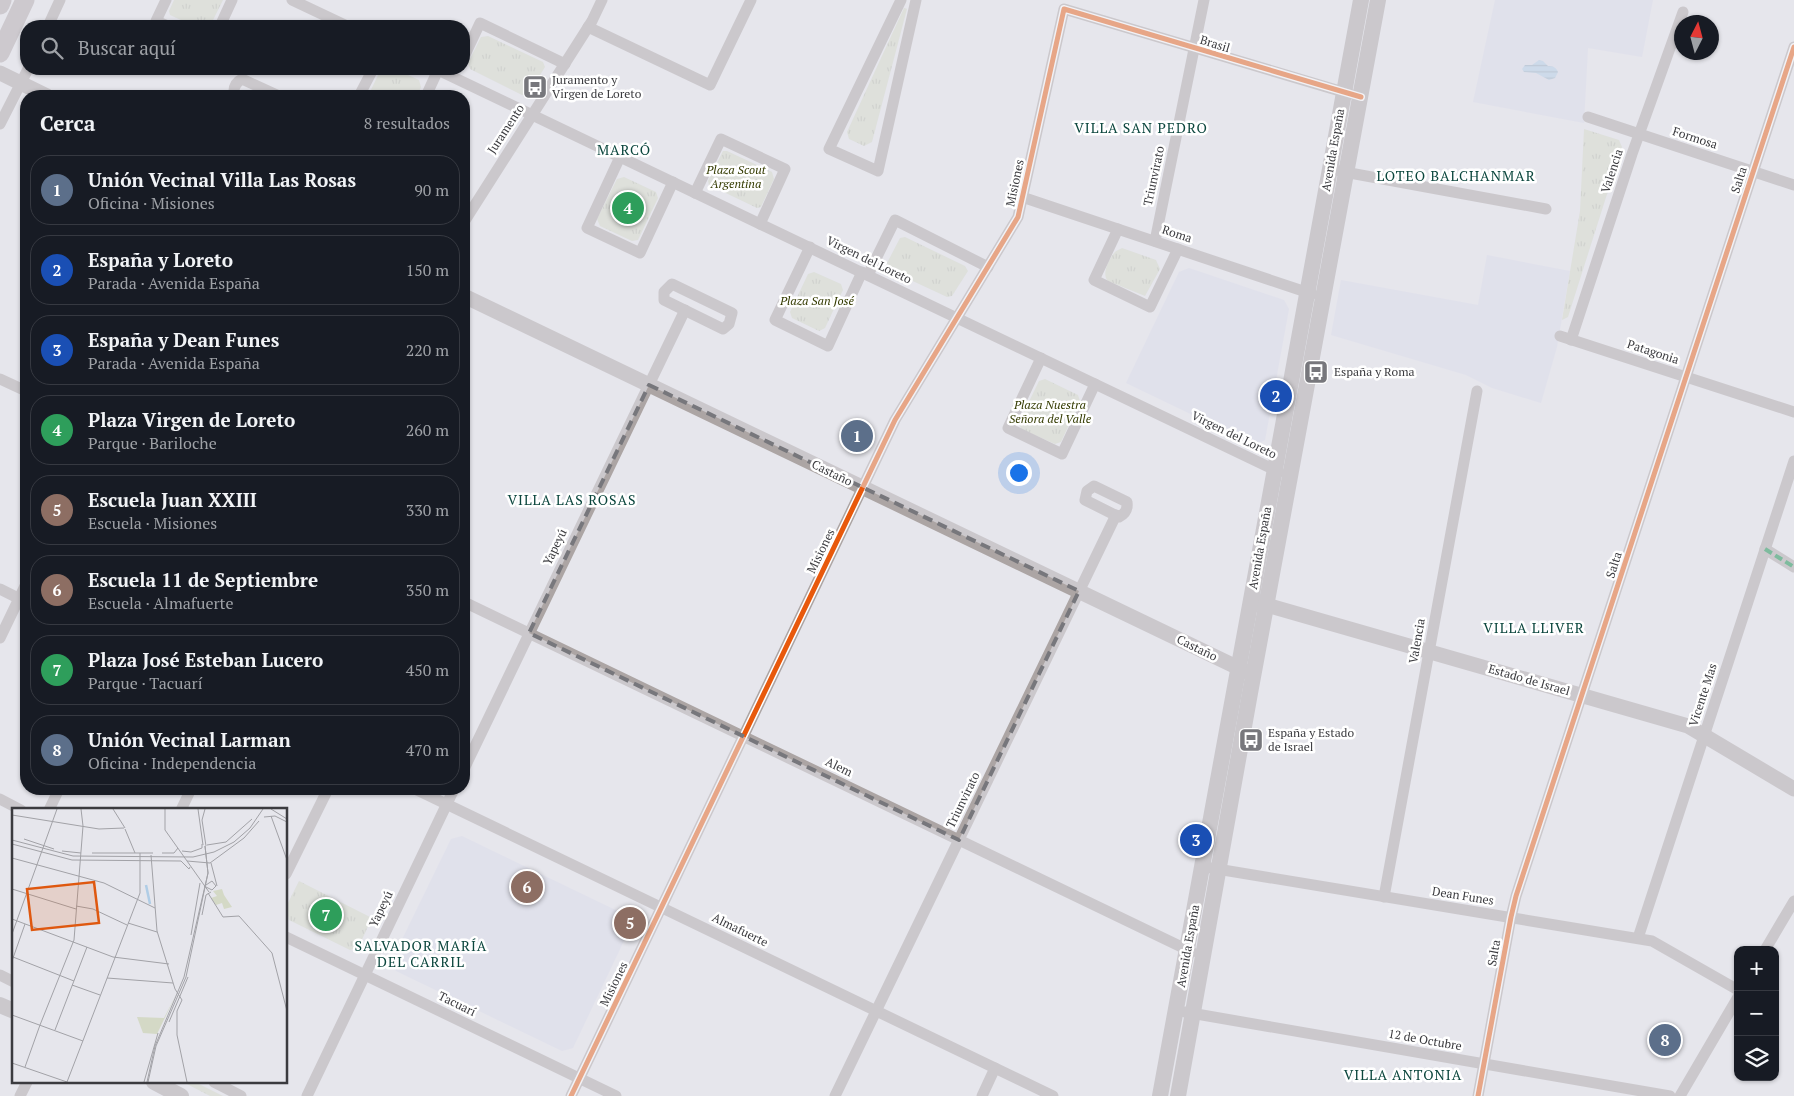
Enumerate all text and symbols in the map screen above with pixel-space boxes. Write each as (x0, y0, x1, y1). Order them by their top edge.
north arrow (1674, 15, 1719, 60)
search box (20, 20, 470, 75)
street label: Brasil (1198, 32, 1232, 55)
icon: search (38, 34, 66, 62)
text: Buscar aquí (78, 35, 176, 60)
place label: Juramento y Virgen de Loreto (552, 72, 642, 101)
bus stop icon: Juramento y Virgen de Loreto (522, 74, 548, 100)
street label: Juramento (484, 101, 527, 156)
street label: Avenida España (1318, 107, 1347, 193)
text: Cerca (40, 109, 95, 137)
text: 8 resultados (364, 112, 450, 134)
district label: VILLA SAN PEDRO (1074, 118, 1208, 137)
street label: Formosa (1671, 123, 1719, 152)
district label: MARCÓ (597, 140, 651, 159)
street label: Triunvirato (1140, 144, 1167, 207)
street label: Valencia (1597, 147, 1626, 195)
street label: Misiones (1002, 158, 1027, 208)
park label: Plaza Scout Argentina (705, 162, 767, 191)
street label: Salta (1727, 165, 1750, 195)
district label: LOTEO BALCHANMAR (1376, 166, 1536, 185)
text: Unión Vecinal Villa Las Rosas (88, 167, 356, 192)
text: 1 (52, 179, 62, 201)
text: 90 m (414, 179, 449, 201)
pin: 4 (612, 189, 644, 227)
text: Oficina · Misiones (88, 192, 215, 214)
street label: Roma (1160, 222, 1194, 245)
street label: Virgen del Loreto (824, 232, 915, 287)
text: España y Loreto (88, 247, 233, 272)
text: 2 (52, 259, 62, 281)
text: 150 m (406, 259, 449, 281)
text: Parada · Avenida España (88, 272, 260, 294)
park label: Plaza San José (779, 293, 855, 308)
text: España y Dean Funes (88, 327, 279, 352)
street label: Patagonia (1625, 336, 1681, 367)
text: 3 (52, 339, 62, 361)
text: 220 m (406, 339, 449, 361)
text: Parada · Avenida España (88, 352, 260, 374)
bus stop icon: España y Roma (1303, 359, 1329, 385)
place label: España y Roma (1334, 364, 1415, 379)
pin: 2 (1260, 377, 1292, 415)
park label: Plaza Nuestra Señora del Valle (1009, 397, 1092, 426)
text: Plaza Virgen de Loreto (88, 407, 295, 432)
street label: Virgen del Loreto (1189, 407, 1280, 462)
pin: 1 (841, 417, 873, 455)
text: 4 (52, 419, 62, 441)
text: 260 m (406, 419, 449, 441)
text: Parque · Bariloche (88, 432, 217, 454)
street label: Castaño (809, 456, 855, 489)
your location (1006, 460, 1032, 486)
text: Escuela Juan XXIII (88, 487, 257, 512)
district label: VILLA LAS ROSAS (507, 490, 637, 509)
text: 5 (52, 499, 62, 521)
text: 330 m (406, 499, 449, 521)
street label: Avenida España (1245, 505, 1274, 591)
text: Escuela · Misiones (88, 512, 217, 534)
street label: Yapeyú (539, 526, 570, 567)
street label: Misiones (803, 526, 838, 576)
street label: Salta (1602, 550, 1625, 580)
text: Escuela 11 de Septiembre (88, 567, 318, 592)
text: 6 (52, 579, 62, 601)
text: 350 m (406, 579, 449, 601)
text: Escuela · Almafuerte (88, 592, 234, 614)
street label: Valencia (1405, 617, 1428, 665)
district label: VILLA LLIVER (1483, 618, 1585, 637)
street label: Castaño (1174, 631, 1220, 664)
text: Plaza José Esteban Lucero (88, 647, 323, 672)
text: 7 (52, 659, 62, 681)
text: 450 m (406, 659, 449, 681)
street label: Estado de Israel (1487, 661, 1572, 698)
street label: Vicente Mas (1685, 661, 1720, 728)
text: Parque · Tacuarí (88, 672, 203, 694)
place label: España y Estado de Israel (1268, 725, 1354, 754)
text: Unión Vecinal Larman (88, 727, 291, 752)
bus stop icon: España y Estado de Israel (1238, 727, 1264, 753)
text: 8 (52, 739, 62, 761)
text: 470 m (406, 739, 449, 761)
text: Oficina · Independencia (88, 752, 256, 774)
street label: Alem (823, 754, 856, 780)
street label: Triunvirato (942, 769, 983, 830)
inset map (12, 808, 288, 1084)
pin: 3 (1180, 821, 1212, 859)
pin: 6 (511, 868, 543, 906)
street label: Dean Funes (1431, 883, 1495, 908)
street label: Yapeyú (365, 888, 396, 929)
pin: 7 (310, 896, 342, 934)
street label: Avenida España (1173, 903, 1202, 989)
pin: 5 (614, 904, 646, 942)
street label: Almafuerte (710, 910, 771, 950)
district label: SALVADOR MARÍA DEL CARRIL (355, 936, 487, 971)
street label: Salta (1484, 939, 1503, 967)
map controls (1734, 946, 1779, 1081)
button: + (1734, 946, 1779, 991)
street label: Misiones (596, 959, 631, 1009)
street label: Tacuarí (436, 988, 479, 1019)
button: − (1734, 991, 1779, 1036)
pin: 8 (1649, 1021, 1681, 1059)
street label: 12 de Octubre (1387, 1026, 1463, 1053)
button: layers (1734, 1036, 1779, 1081)
district label: VILLA ANTONIA (1344, 1065, 1462, 1084)

